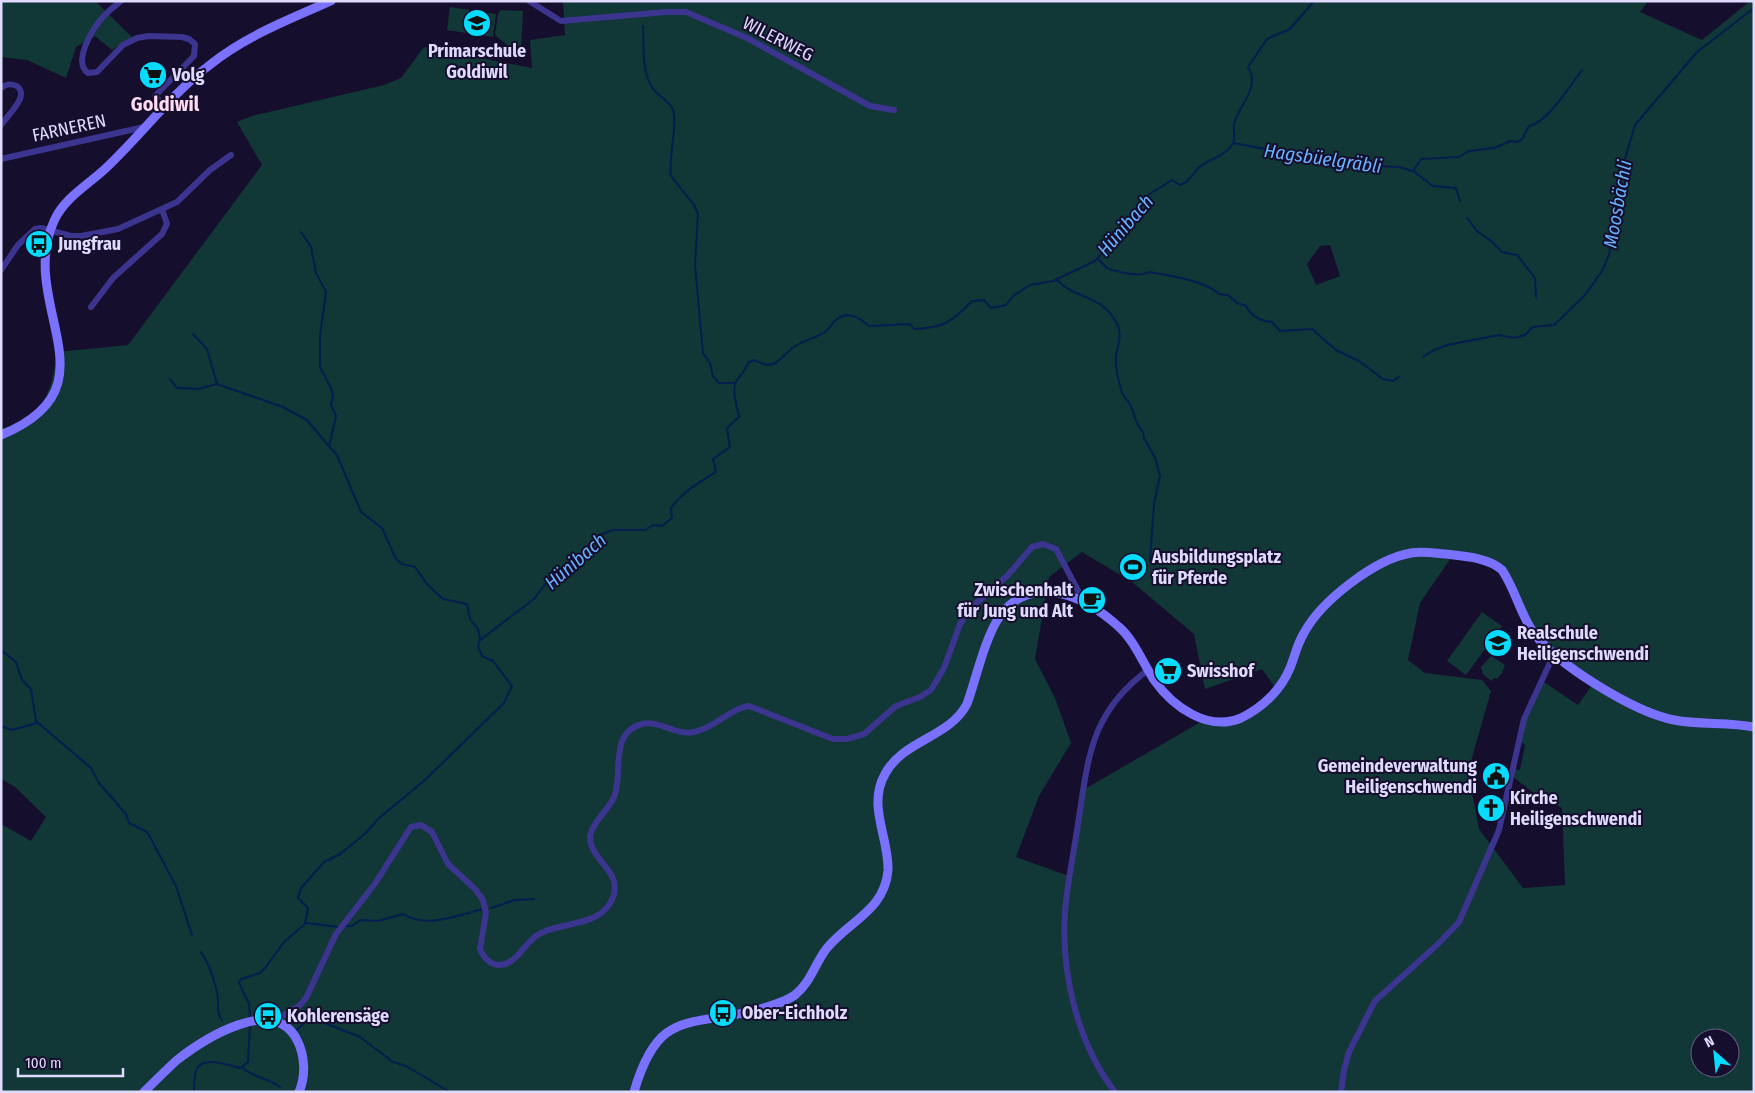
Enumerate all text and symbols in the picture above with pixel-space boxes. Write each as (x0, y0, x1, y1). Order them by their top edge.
school or university icon: Primarschule Goldiwil (462, 8, 492, 38)
street label: WILERWEG (739, 12, 817, 66)
place label: Primarschule Goldiwil (428, 40, 526, 83)
supermarket icon: Volg (138, 60, 168, 90)
place label: Volg (171, 64, 205, 86)
district label: Goldiwil (131, 92, 200, 116)
street label: FARNEREN (30, 109, 108, 147)
water label: Hagsbüelgräbli (1263, 139, 1384, 178)
water label: Moosbächli (1598, 158, 1637, 250)
water label: Hünibach (1092, 190, 1158, 261)
bus stop icon: Jungfrau (24, 229, 54, 259)
place label: Jungfrau (57, 233, 121, 255)
water label: Hünibach (540, 528, 611, 594)
place label: Ausbildungsplatz für Pferde (1151, 546, 1281, 589)
sports icon: Ausbildungsplatz für Pferde (1118, 552, 1148, 582)
place label: Zwischenhalt für Jung und Alt (957, 579, 1074, 622)
cafe icon: Zwischenhalt für Jung und Alt (1077, 585, 1107, 615)
place label: Realschule Heiligenschwendi (1517, 622, 1649, 665)
school or university icon: Realschule Heiligenschwendi (1483, 628, 1513, 658)
supermarket icon: Swisshof (1153, 656, 1183, 686)
place label: Swisshof (1187, 660, 1256, 682)
place label: Gemeindeverwaltung Heiligenschwendi (1318, 755, 1477, 798)
public building icon: Gemeindeverwaltung Heiligenschwendi (1481, 761, 1511, 791)
place label: Kirche Heiligenschwendi (1510, 787, 1642, 830)
church icon: Kirche Heiligenschwendi (1476, 793, 1506, 823)
bus stop icon: Ober-Eichholz (708, 998, 738, 1028)
bus stop icon: Kohlerensäge (253, 1001, 283, 1031)
place label: Ober-Eichholz (742, 1002, 848, 1024)
place label: Kohlerensäge (287, 1005, 389, 1027)
north arrow (1690, 1028, 1740, 1078)
text: N (1702, 1032, 1717, 1051)
scale bar (18, 1046, 122, 1078)
text: 100 m (25, 1054, 62, 1072)

